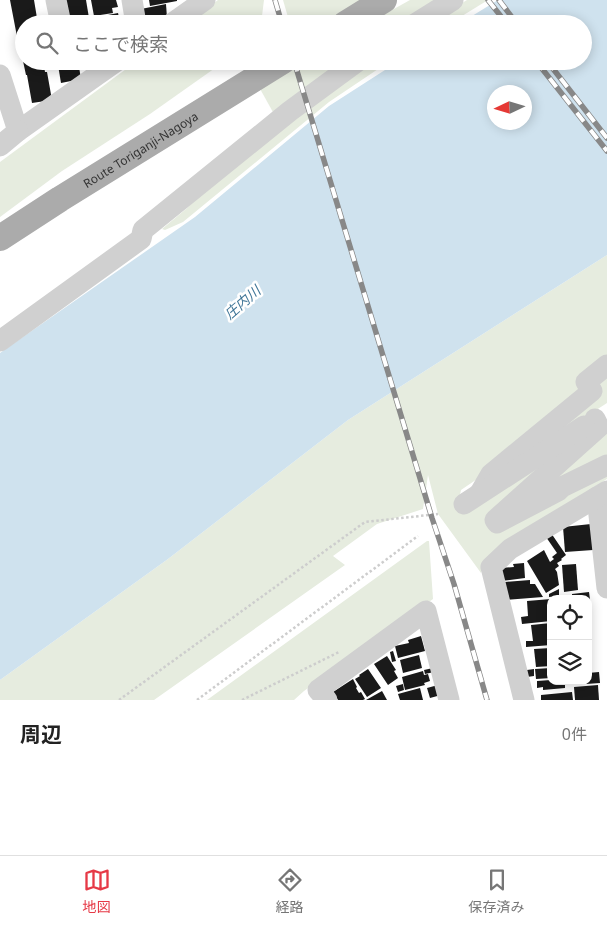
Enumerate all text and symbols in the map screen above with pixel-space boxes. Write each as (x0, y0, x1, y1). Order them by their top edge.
search box (15, 15, 592, 70)
icon: search (33, 29, 61, 57)
text: ここで検索 (73, 31, 168, 57)
north arrow (487, 85, 532, 130)
street label: Route Toriganji-Nagoya (80, 107, 201, 191)
water label: 庄内川 (220, 280, 266, 323)
map controls (547, 595, 592, 685)
button: locate (547, 595, 592, 640)
button: layers (547, 640, 592, 685)
text: 周辺 (20, 720, 62, 748)
text: 0件 (562, 723, 587, 745)
tab: 地図 (83, 866, 111, 916)
tab: 経路 (276, 866, 304, 916)
tab: 保存済み (469, 866, 525, 916)

